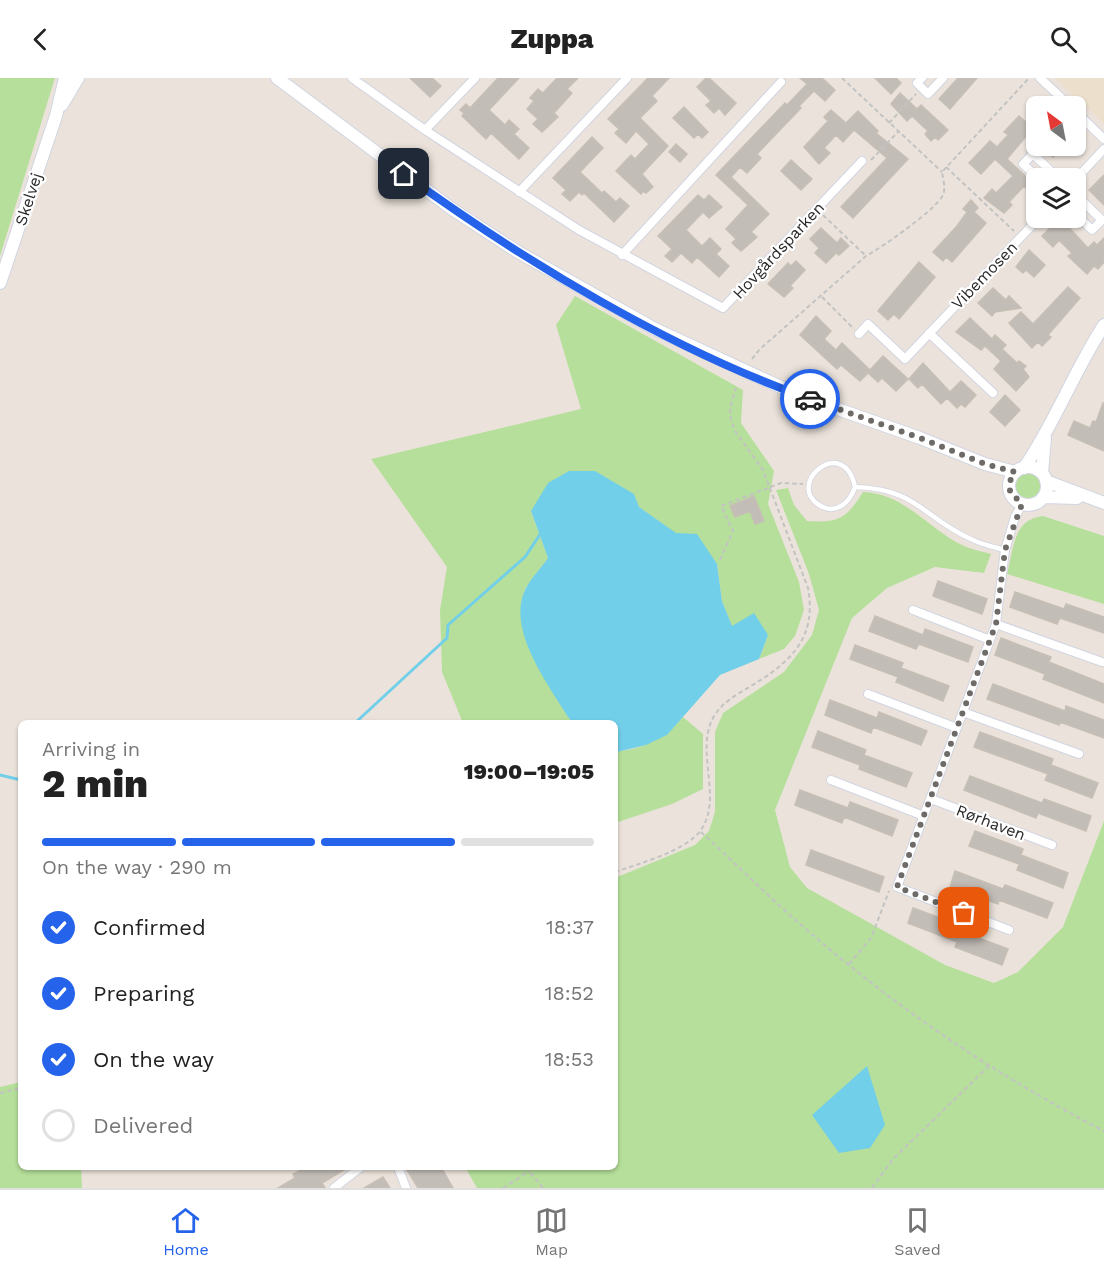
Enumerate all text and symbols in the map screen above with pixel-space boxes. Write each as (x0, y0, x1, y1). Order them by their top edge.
icon: back (24, 23, 57, 56)
text: Zuppa (510, 23, 594, 55)
icon: search (1047, 23, 1080, 56)
north arrow (1026, 96, 1086, 156)
map controls (1026, 96, 1086, 228)
pin (378, 148, 429, 199)
icon: home (387, 157, 420, 190)
button: layers (1026, 168, 1086, 228)
street label: Skelvej (11, 170, 46, 228)
street label: Hovgårdsparken (729, 198, 828, 303)
street label: Vibemosen (948, 238, 1021, 313)
courier (780, 369, 840, 429)
icon: car (794, 383, 827, 416)
text: Arriving in (42, 737, 140, 761)
text: 19:00–19:05 (464, 759, 594, 784)
text: 2 min (42, 761, 148, 806)
street label: Rørhaven (954, 801, 1028, 844)
text: On the way · 290 m (42, 855, 232, 879)
pin (938, 887, 989, 938)
icon: bag (947, 896, 980, 929)
icon: check (42, 911, 75, 944)
text: Confirmed (93, 915, 206, 940)
text: 18:37 (546, 915, 594, 939)
icon: check (42, 977, 75, 1010)
text: Preparing (93, 981, 194, 1006)
text: 18:52 (545, 981, 594, 1005)
icon: check (42, 1043, 75, 1076)
text: On the way (93, 1047, 214, 1072)
text: 18:53 (545, 1047, 594, 1071)
text: Delivered (93, 1113, 193, 1138)
tab: Home (163, 1204, 209, 1259)
tab: Map (535, 1204, 568, 1259)
tab: Saved (894, 1204, 941, 1259)

